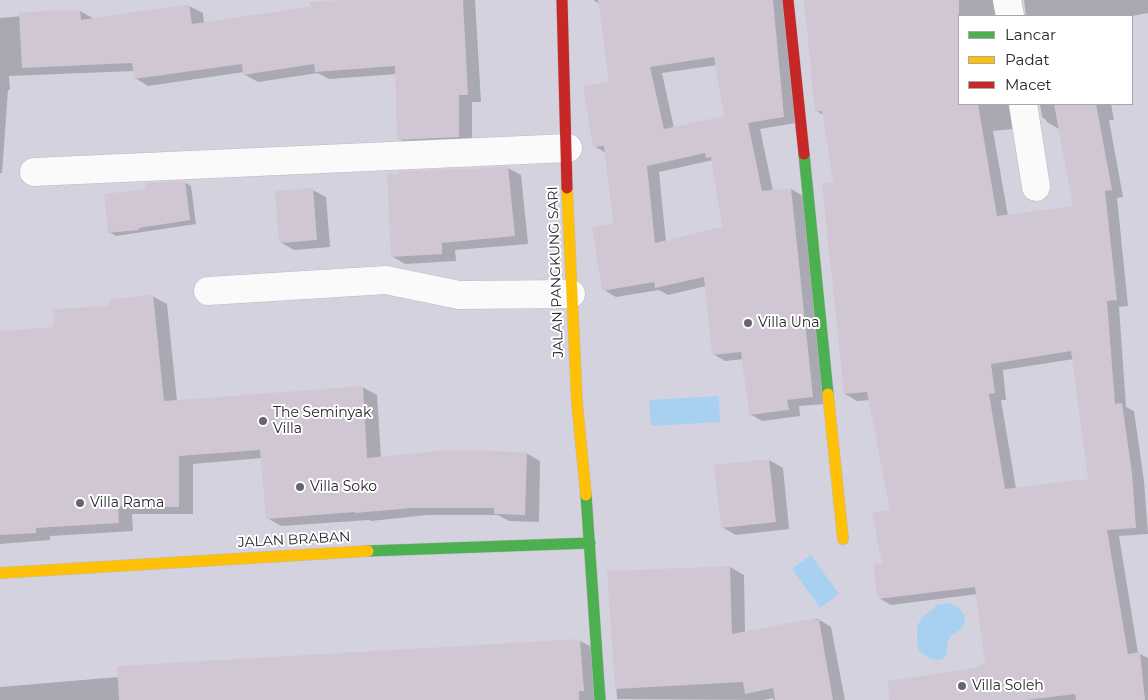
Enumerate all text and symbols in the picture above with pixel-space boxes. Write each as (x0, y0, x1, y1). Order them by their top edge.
legend (958, 15, 1133, 105)
text: Lancar (1005, 25, 1056, 44)
text: Padat (1005, 50, 1050, 69)
text: Macet (1005, 75, 1052, 94)
street label: JALAN PANGKUNG SARI (545, 186, 567, 358)
place label: Villa Una (758, 315, 820, 331)
marker: Villa Una (742, 317, 754, 329)
place label: The Seminyak Villa (273, 405, 371, 438)
marker: The Seminyak Villa (257, 415, 269, 427)
place label: Villa Soko (310, 479, 377, 495)
marker: Villa Soko (294, 481, 306, 493)
place label: Villa Rama (90, 495, 164, 511)
marker: Villa Rama (74, 497, 86, 509)
street label: JALAN BRABAN (237, 529, 351, 551)
place label: Villa Soleh (972, 678, 1044, 694)
marker: Villa Soleh (956, 680, 968, 692)

